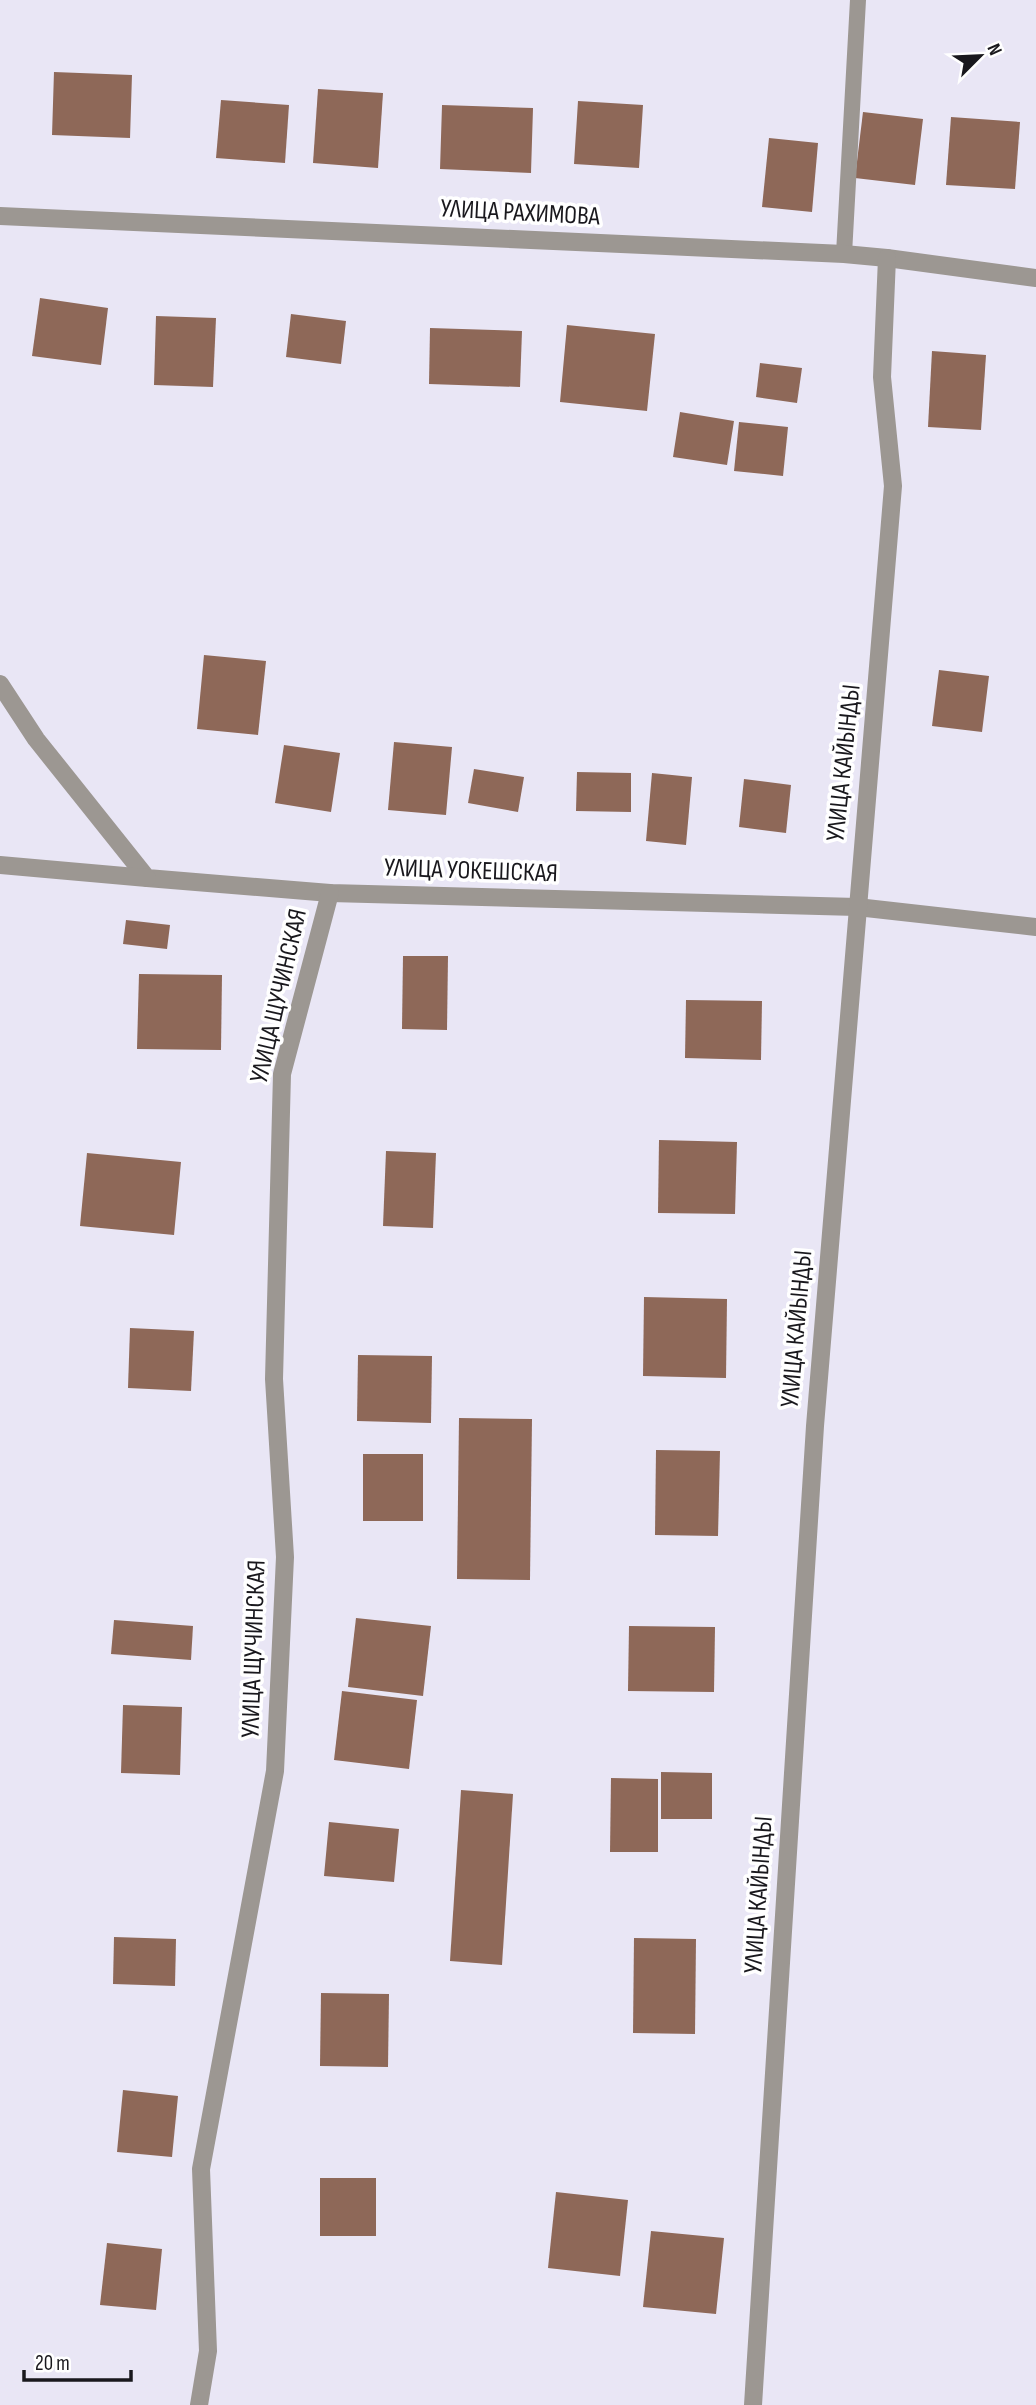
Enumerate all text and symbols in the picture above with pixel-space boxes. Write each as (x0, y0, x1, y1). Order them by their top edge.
north arrow (945, 21, 1015, 91)
text: N (982, 40, 1007, 59)
street label: УЛИЦА РАХИМОВА (440, 193, 601, 233)
street label: УЛИЦА КАЙЫНДЫ (820, 683, 868, 843)
street label: УЛИЦА УОКЕШСКАЯ (384, 852, 558, 890)
street label: УЛИЦА ЩУЧИНСКАЯ (244, 906, 314, 1086)
street label: УЛИЦА КАЙЫНДЫ (775, 1249, 819, 1409)
street label: УЛИЦА ЩУЧИНСКАЯ (235, 1560, 273, 1738)
street label: УЛИЦА КАЙЫНДЫ (738, 1815, 780, 1975)
scale bar (24, 2338, 131, 2382)
text: 20 m (35, 2351, 70, 2376)

